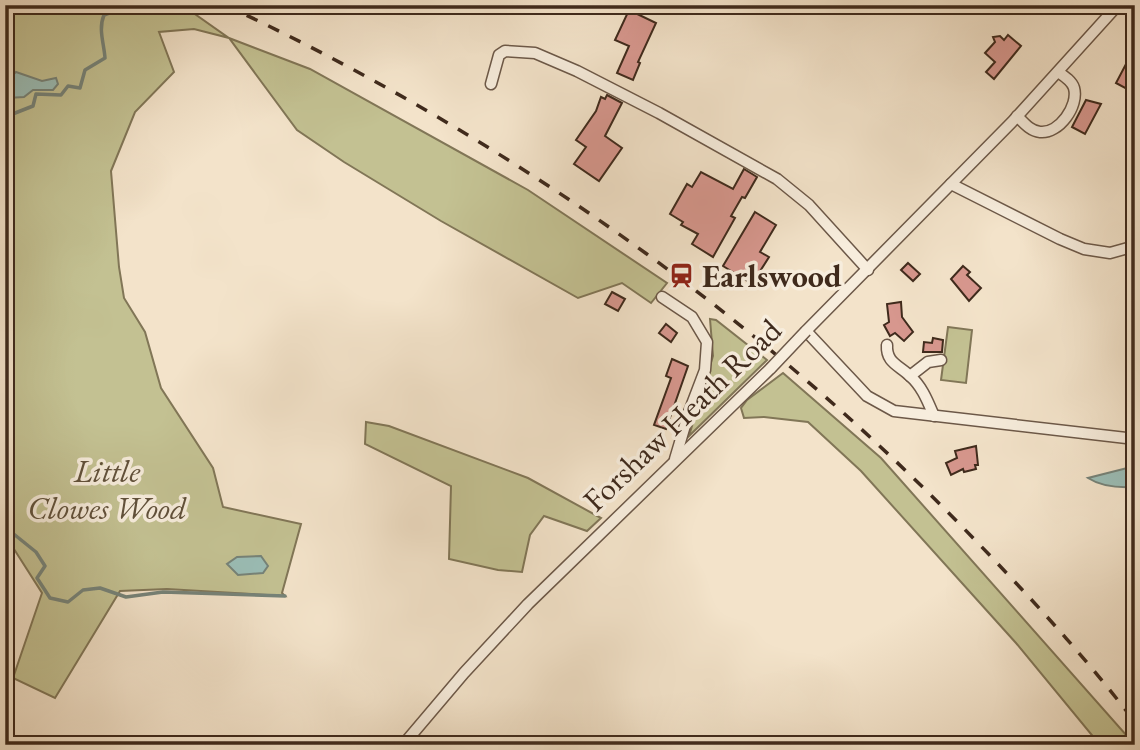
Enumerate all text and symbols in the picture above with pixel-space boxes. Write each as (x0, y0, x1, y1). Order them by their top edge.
place label: Earlswood (702, 255, 842, 297)
station icon: Earlswood (668, 262, 696, 290)
street label: Forshaw Heath Road (574, 309, 791, 521)
park label: Little Clowes Wood (27, 450, 187, 529)

